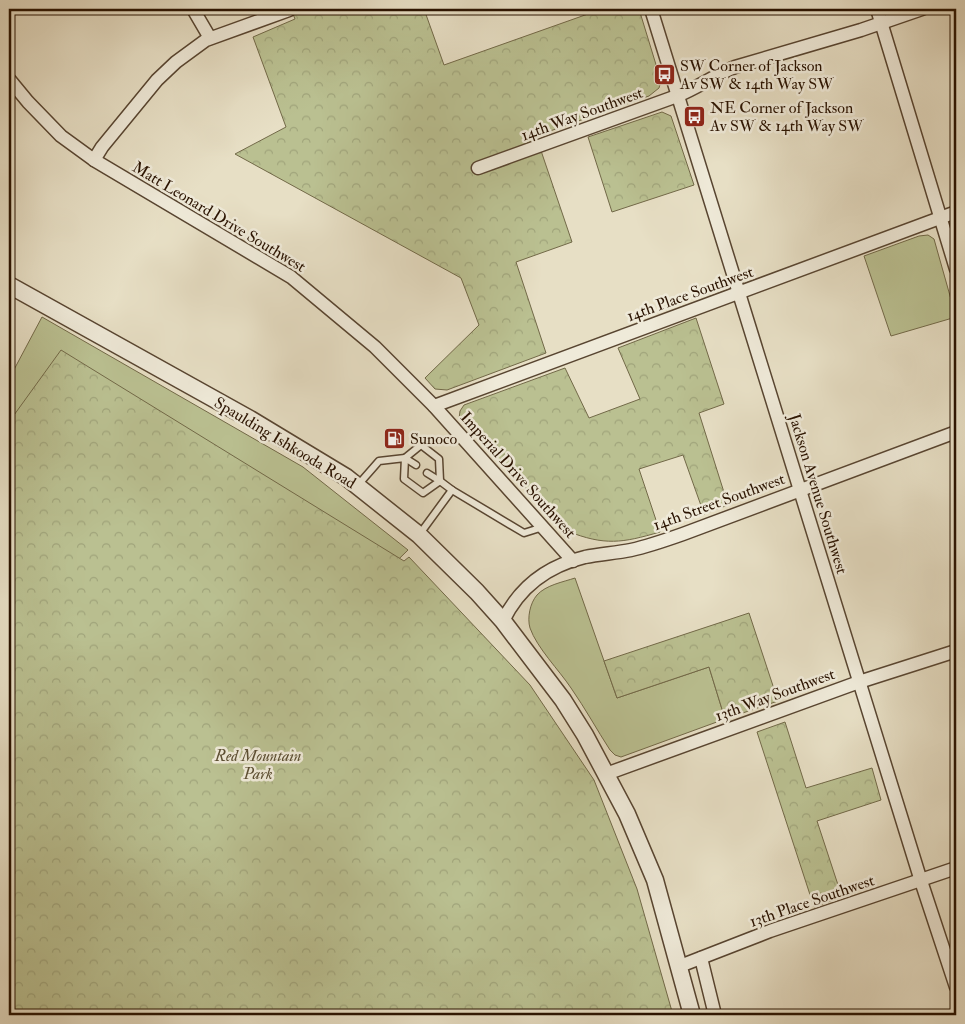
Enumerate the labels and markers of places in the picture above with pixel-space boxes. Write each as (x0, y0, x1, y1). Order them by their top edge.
place label: SW Corner of Jackson Av SW & 14th Way SW (679, 56, 834, 94)
bus stop icon: SW Corner of Jackson Av SW & 14th Way SW (652, 63, 676, 87)
place label: NE Corner of Jackson Av SW & 14th Way SW (709, 98, 864, 136)
bus stop icon: NE Corner of Jackson Av SW & 14th Way SW (682, 105, 706, 129)
fuel station icon: Sunoco (382, 427, 406, 451)
place label: Sunoco (410, 429, 457, 449)

